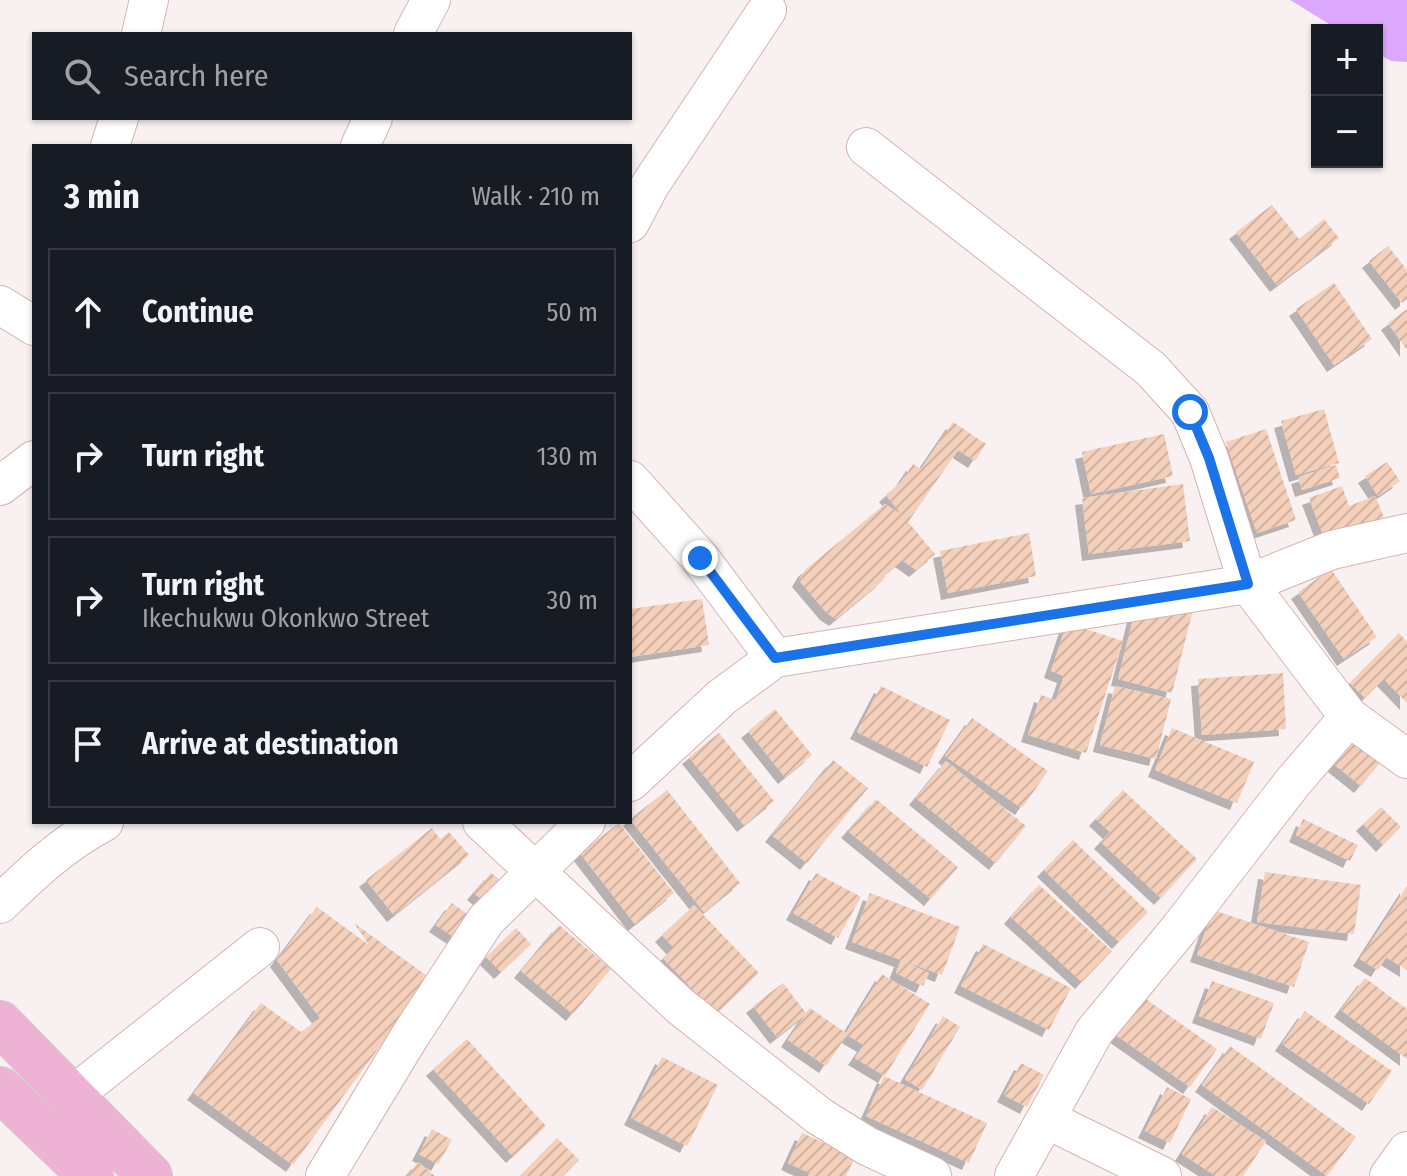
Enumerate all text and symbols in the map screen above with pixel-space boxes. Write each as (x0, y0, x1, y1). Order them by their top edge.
map controls (1311, 24, 1383, 168)
button: + (1311, 24, 1383, 96)
search box (32, 32, 632, 120)
icon: search (60, 54, 104, 98)
text: Search here (124, 58, 269, 94)
button: − (1311, 96, 1383, 168)
text: 3 min (64, 176, 140, 217)
text: Walk · 210 m (471, 181, 600, 212)
icon: ahead (66, 290, 110, 334)
text: Continue (142, 294, 254, 330)
text: 50 m (546, 297, 598, 328)
route start (1172, 394, 1208, 430)
icon: right (66, 434, 110, 478)
text: Turn right (142, 438, 264, 474)
text: 130 m (536, 441, 598, 472)
route end (682, 540, 718, 576)
text: Turn right (142, 567, 264, 603)
icon: right (66, 578, 110, 622)
text: 30 m (547, 585, 598, 616)
text: Ikechukwu Okonkwo Street (142, 603, 429, 634)
icon: arrive (66, 722, 110, 766)
text: Arrive at destination (142, 726, 399, 762)

